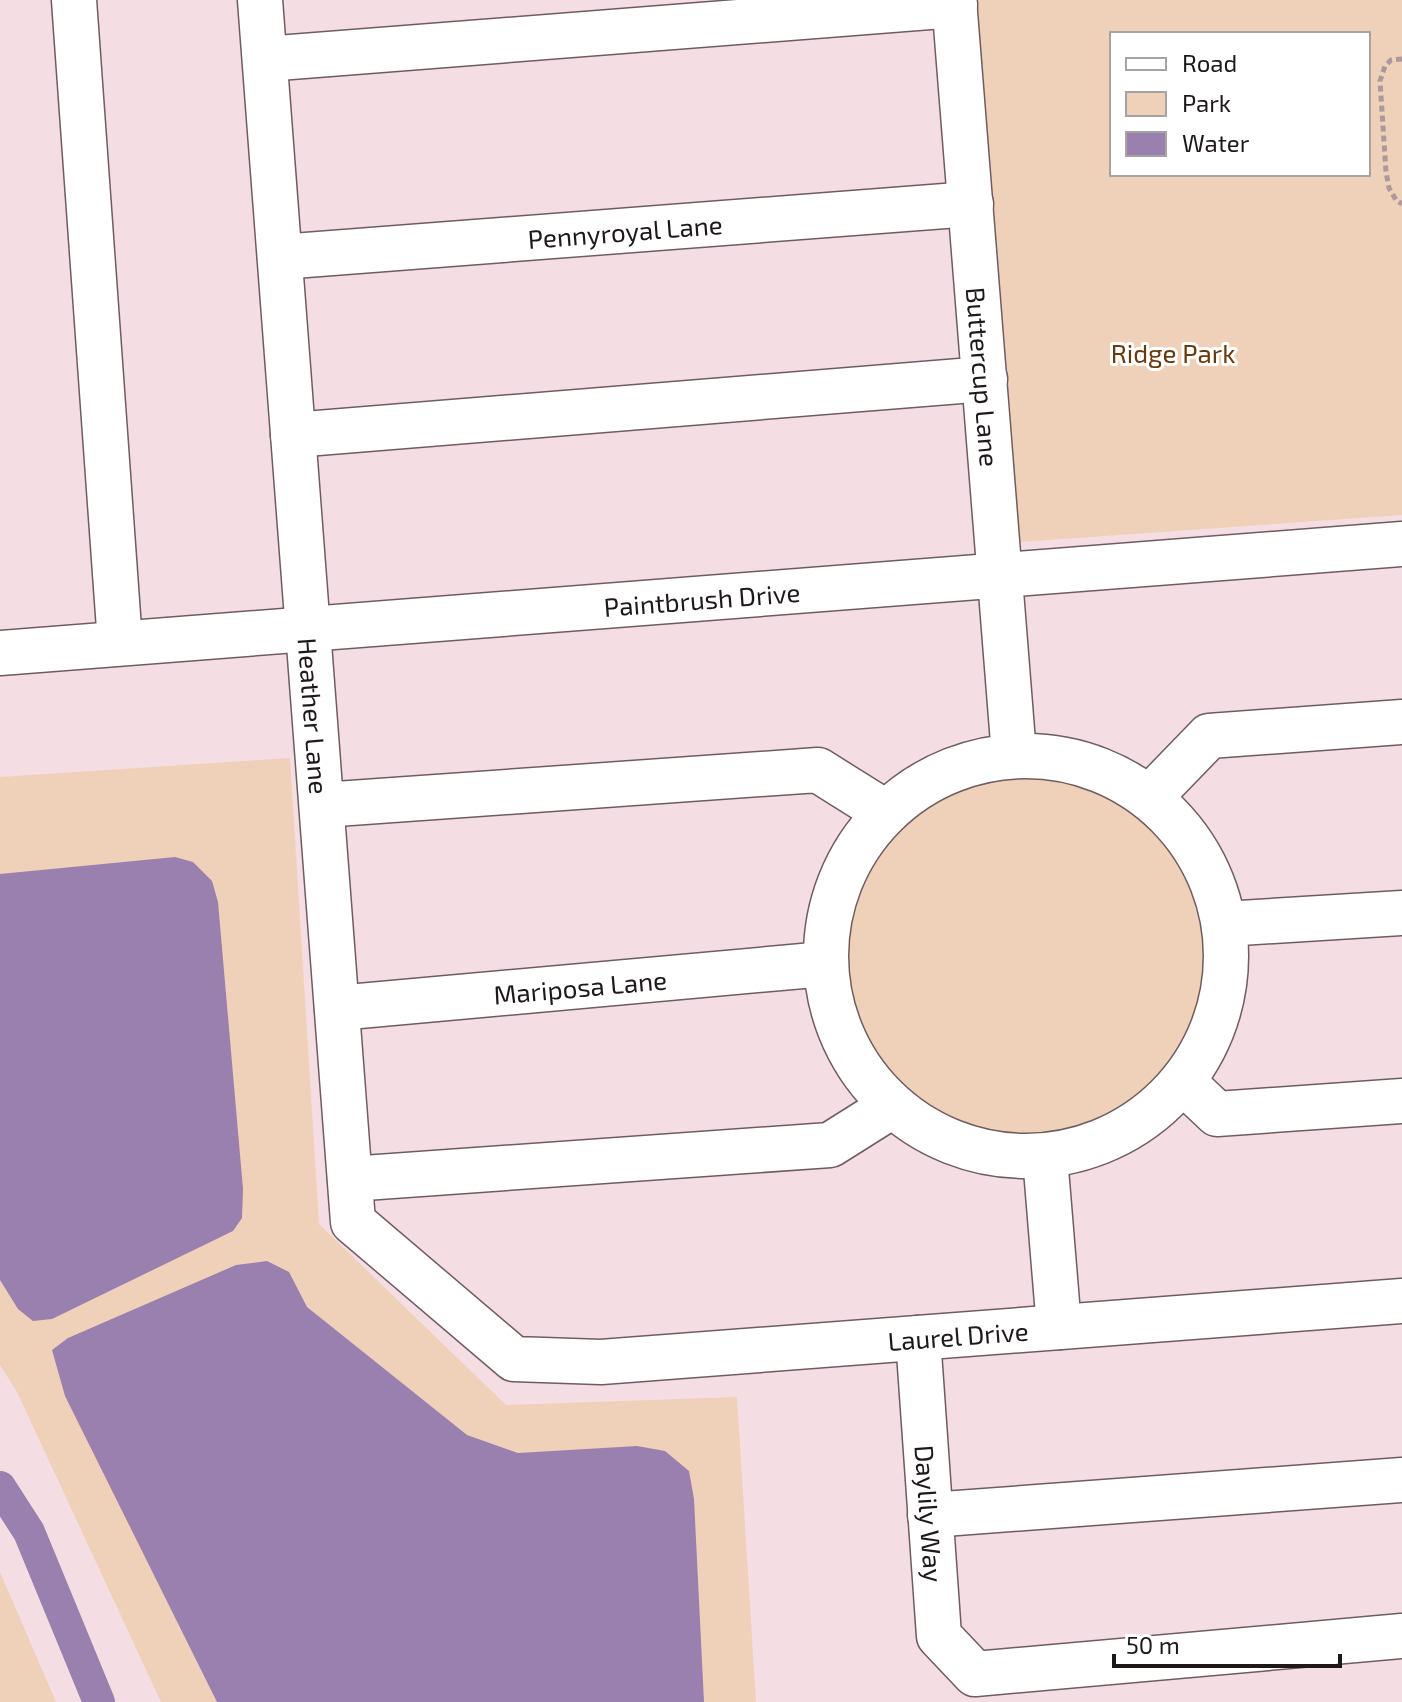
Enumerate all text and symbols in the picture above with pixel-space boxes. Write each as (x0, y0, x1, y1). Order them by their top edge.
legend (1110, 32, 1370, 176)
text: Road (1182, 48, 1237, 77)
text: Park (1182, 88, 1231, 117)
text: Water (1182, 128, 1250, 157)
street label: Pennyroyal Lane (526, 208, 724, 253)
street label: Buttercup Lane (961, 286, 1007, 468)
park label: Ridge Park (1111, 337, 1235, 368)
street label: Paintbrush Drive (602, 575, 801, 622)
street label: Heather Lane (293, 636, 336, 795)
street label: Mariposa Lane (492, 963, 668, 1009)
street label: Laurel Drive (886, 1314, 1030, 1356)
street label: Daylily Way (910, 1444, 951, 1584)
scale bar (1114, 1618, 1340, 1668)
text: 50 m (1126, 1630, 1180, 1659)

